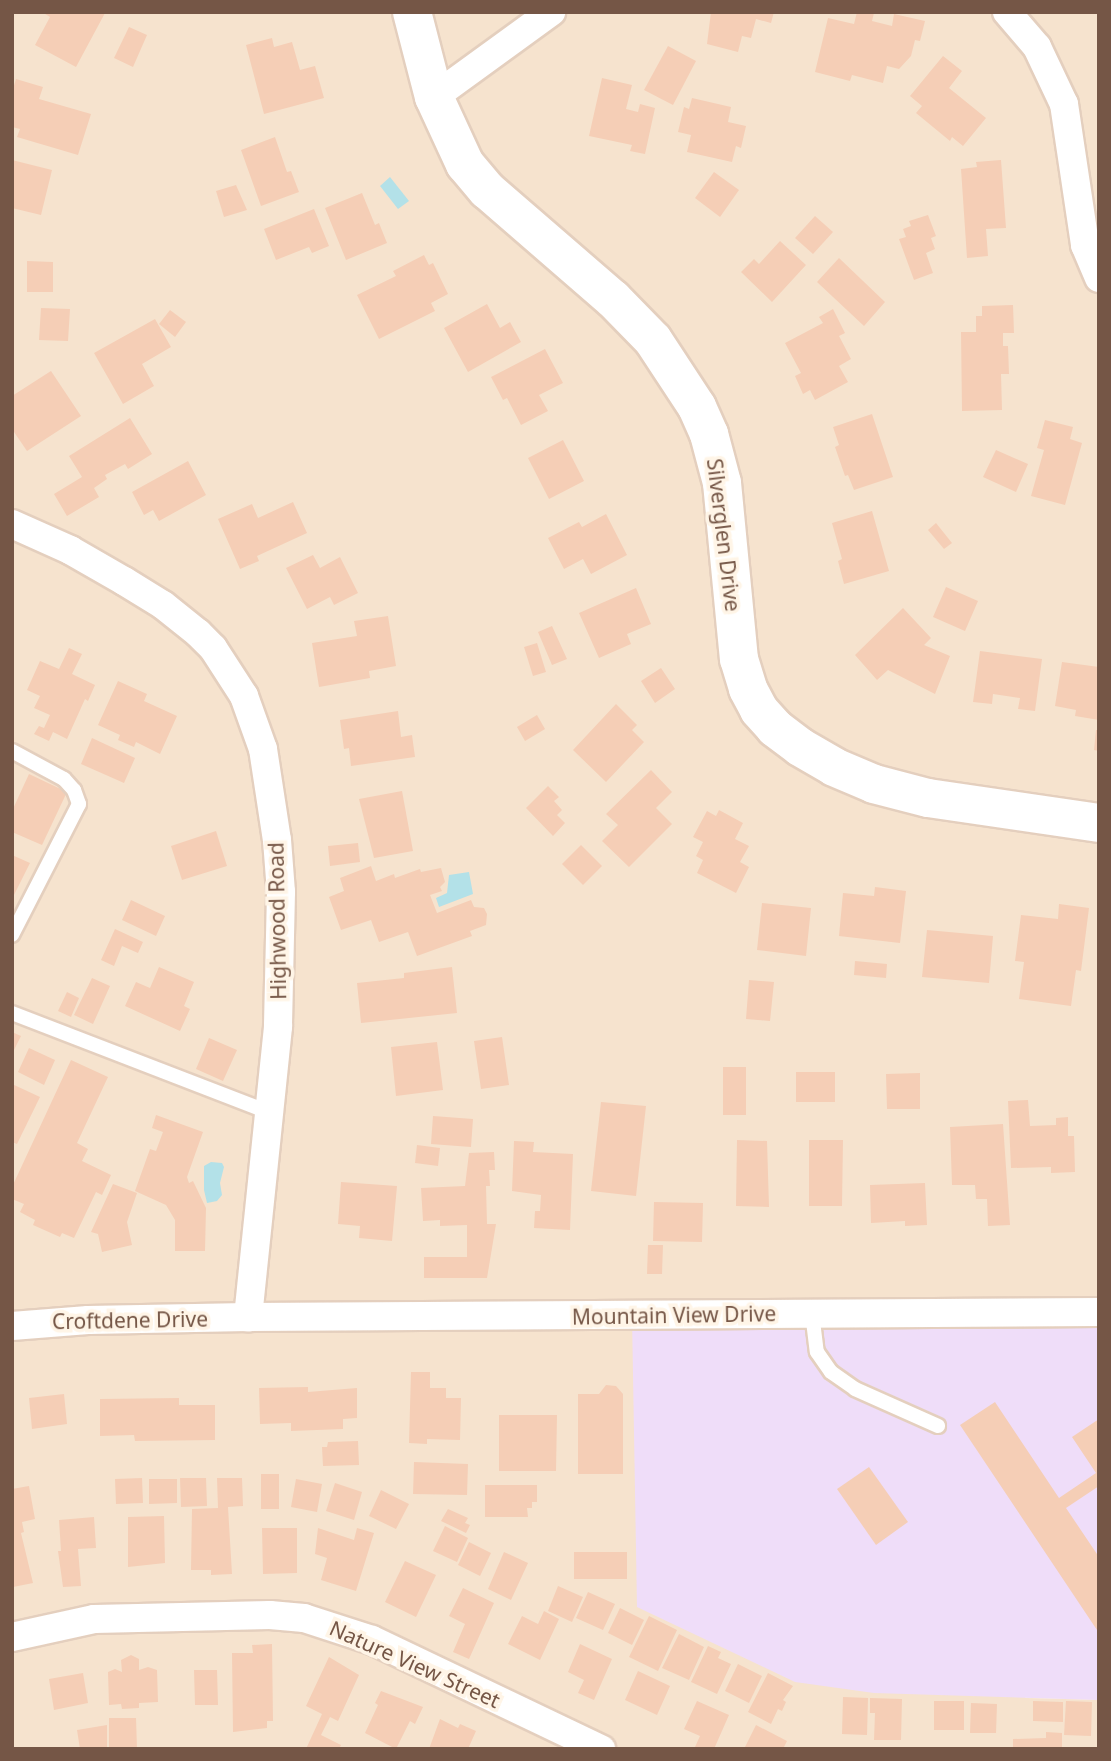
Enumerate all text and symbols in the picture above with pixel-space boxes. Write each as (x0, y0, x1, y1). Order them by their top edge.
street label: Silverglen Drive (702, 457, 746, 613)
street label: Highwood Road (263, 842, 291, 1000)
street label: Mountain View Drive (572, 1301, 776, 1329)
street label: Croftdene Drive (52, 1306, 208, 1334)
street label: Nature View Street (326, 1615, 504, 1713)

